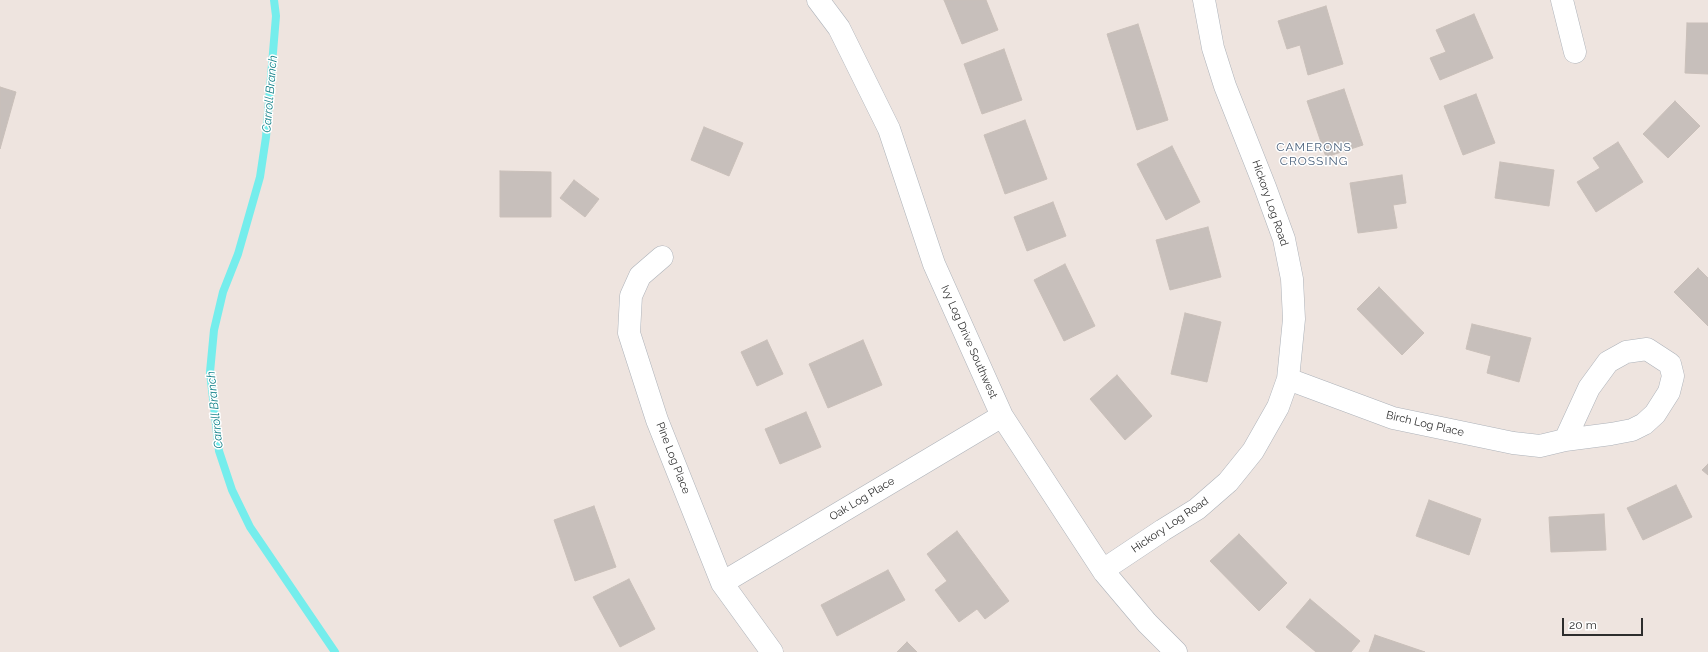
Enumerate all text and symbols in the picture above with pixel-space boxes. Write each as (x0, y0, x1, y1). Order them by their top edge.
water label: Carroll Branch (259, 55, 281, 133)
district label: CAMERONS CROSSING (1276, 140, 1352, 168)
street label: Hickory Log Road (1249, 158, 1291, 248)
street label: Ivy Log Drive Southwest (938, 283, 1000, 401)
water label: Carroll Branch (204, 371, 226, 449)
street label: Birch Log Place (1385, 409, 1465, 439)
street label: Pine Log Place (653, 420, 693, 496)
street label: Oak Log Place (827, 474, 897, 524)
street label: Hickory Log Road (1129, 494, 1211, 556)
scale bar (1564, 610, 1645, 636)
text: 20 m (1569, 618, 1597, 632)

